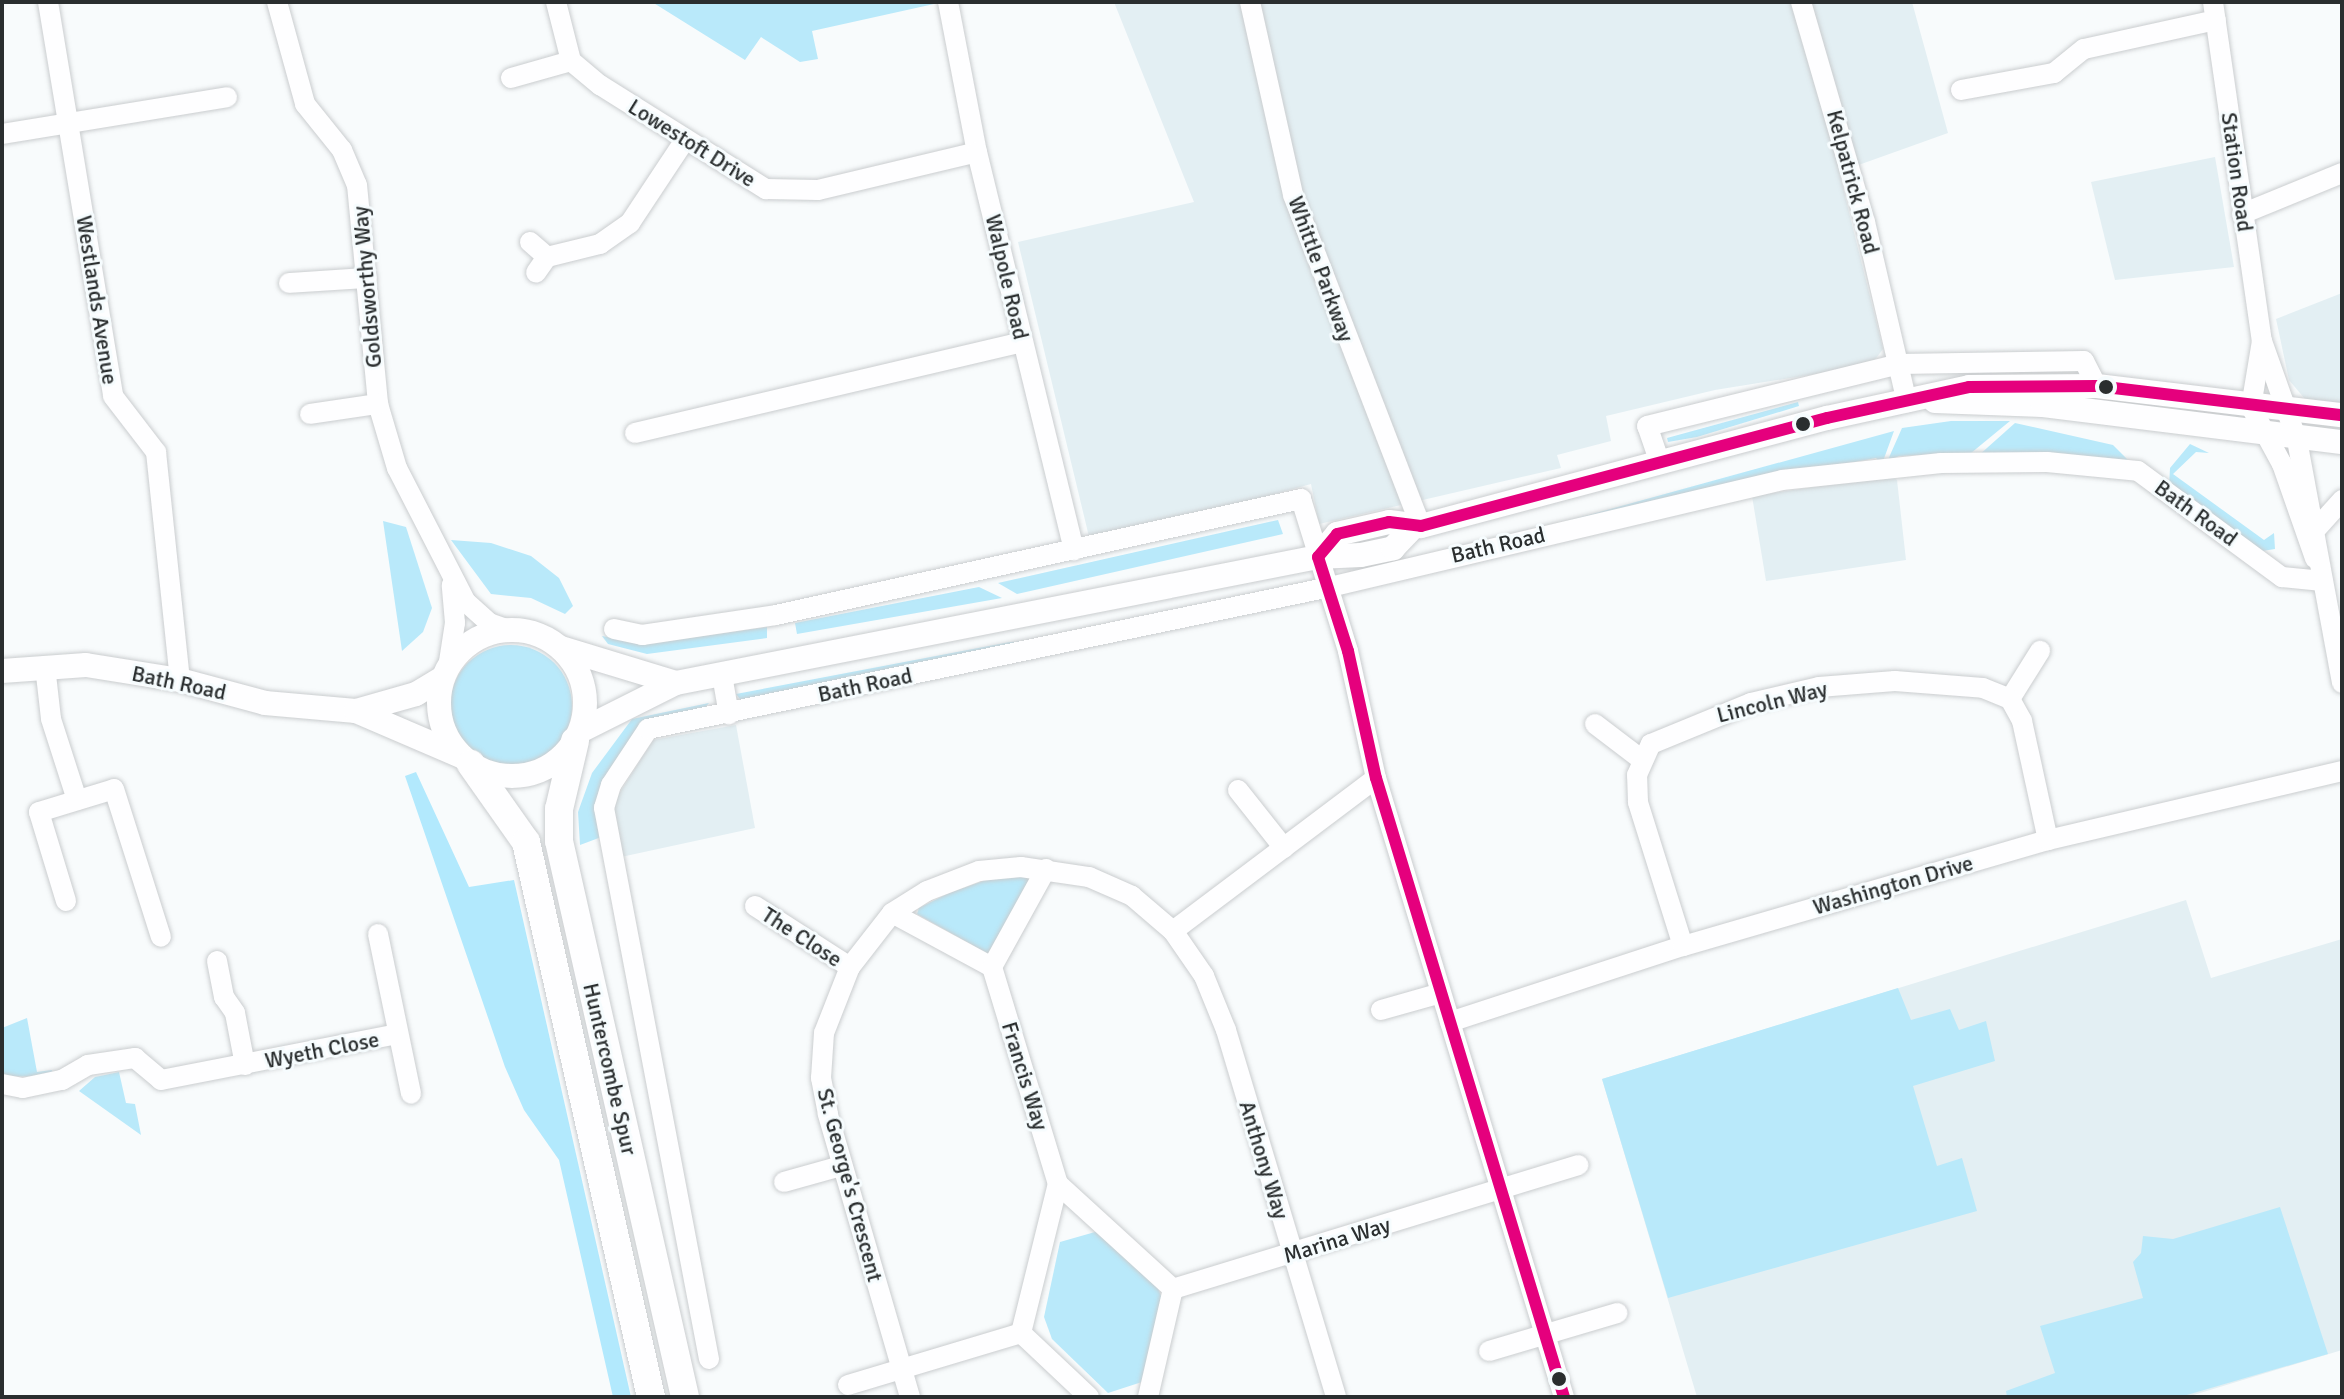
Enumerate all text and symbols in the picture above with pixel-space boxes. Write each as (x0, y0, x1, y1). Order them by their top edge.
street label: Lowestoft Drive (623, 93, 761, 193)
street label: Kelpatrick Road (1821, 107, 1885, 257)
street label: Station Road (2216, 111, 2258, 233)
street label: Whittle Parkway (1282, 193, 1360, 345)
street label: Goldsworthy Way (347, 205, 387, 369)
street label: Walpole Road (980, 212, 1034, 342)
street label: Westlands Avenue (71, 214, 123, 386)
unlabelled marker (2098, 379, 2114, 395)
unlabelled marker (1795, 416, 1811, 432)
street label: Bath Road (2149, 474, 2243, 552)
street label: Bath Road (1448, 521, 1548, 569)
street label: Bath Road (129, 660, 229, 706)
street label: Bath Road (815, 662, 915, 708)
street label: Lincoln Way (1714, 676, 1830, 728)
street label: Washington Drive (1810, 850, 1976, 920)
street label: The Close (757, 901, 847, 973)
street label: Huntercombe Spur (577, 980, 643, 1158)
street label: Francis Way (996, 1019, 1054, 1133)
street label: Wyeth Close (263, 1026, 381, 1074)
street label: St. George's Crescent (811, 1085, 889, 1285)
street label: Anthony Way (1233, 1098, 1295, 1222)
street label: Marina Way (1280, 1211, 1394, 1269)
unlabelled marker (1551, 1371, 1567, 1387)

